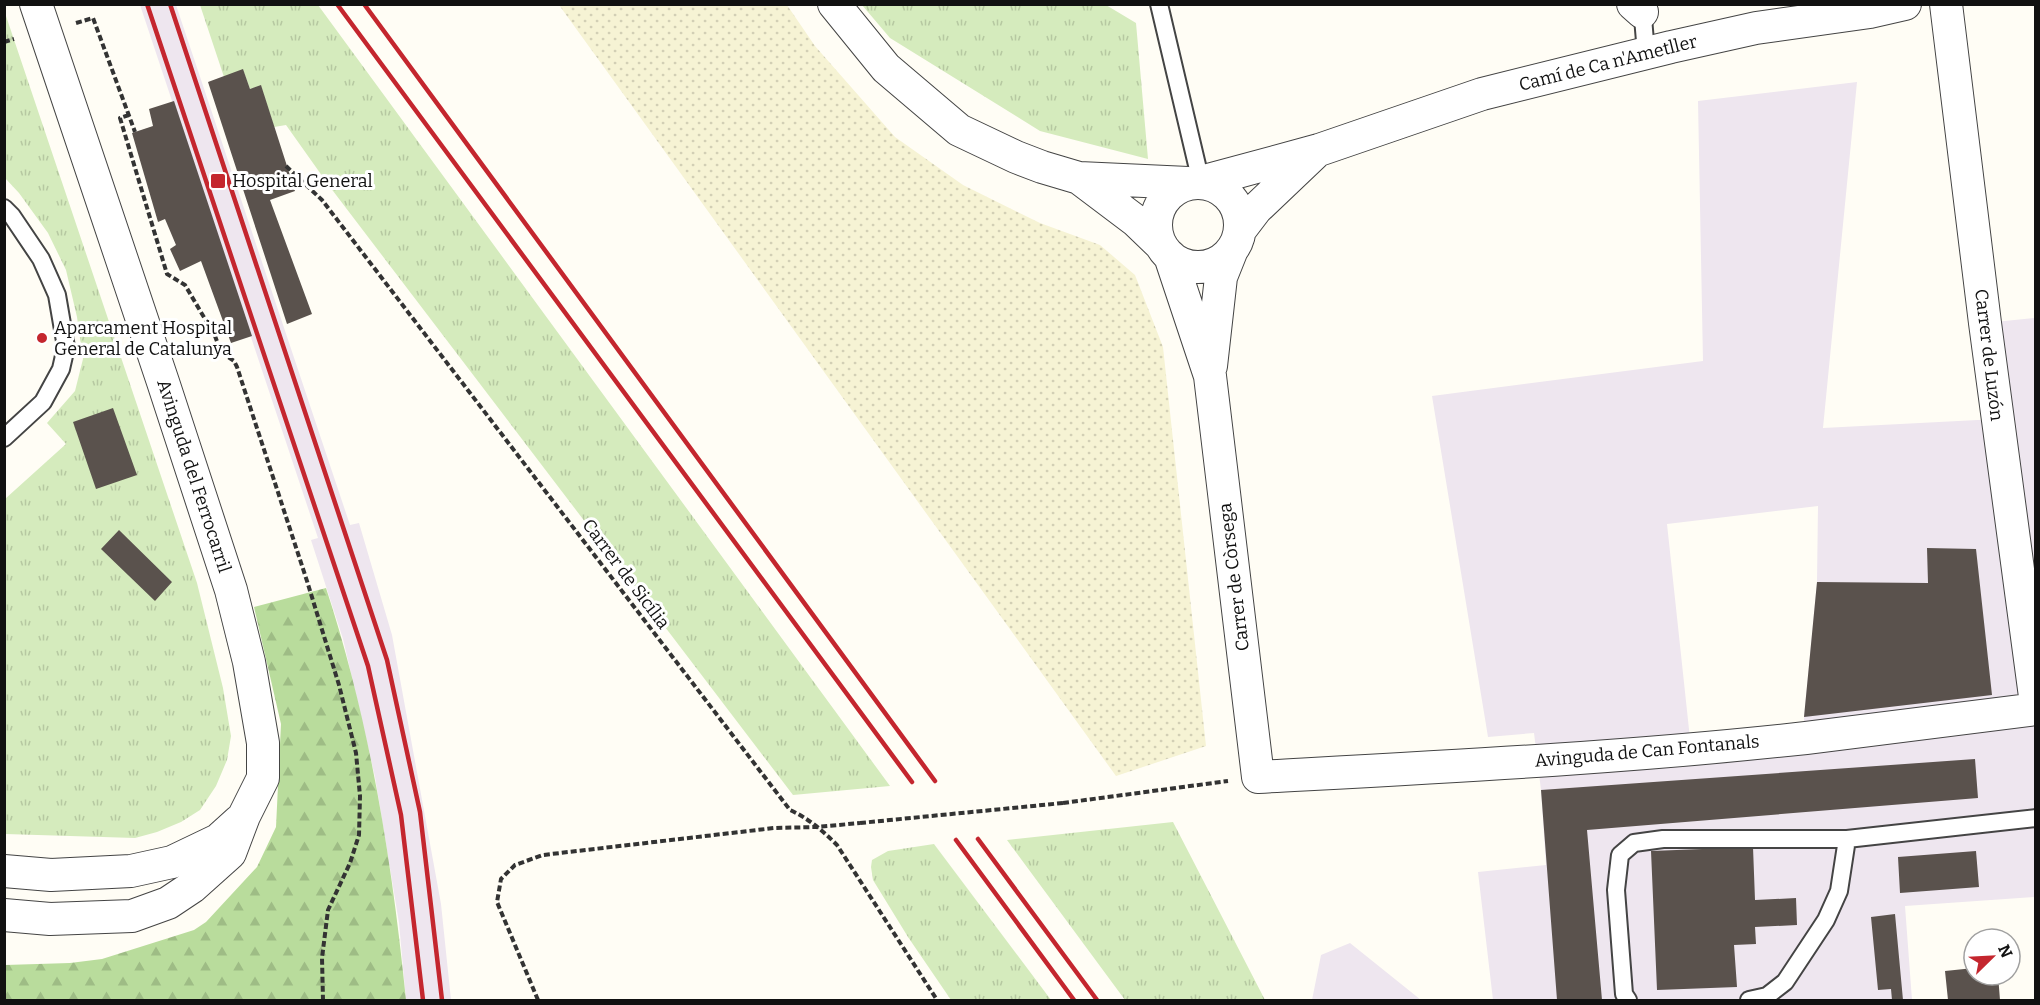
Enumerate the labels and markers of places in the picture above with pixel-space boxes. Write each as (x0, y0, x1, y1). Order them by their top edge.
place label: Hospital General (232, 170, 373, 192)
marker: Hospital General (209, 172, 227, 190)
place label: Aparcament Hospital General de Catalunya (54, 317, 232, 360)
marker: Aparcament Hospital General de Catalunya (35, 331, 49, 345)

